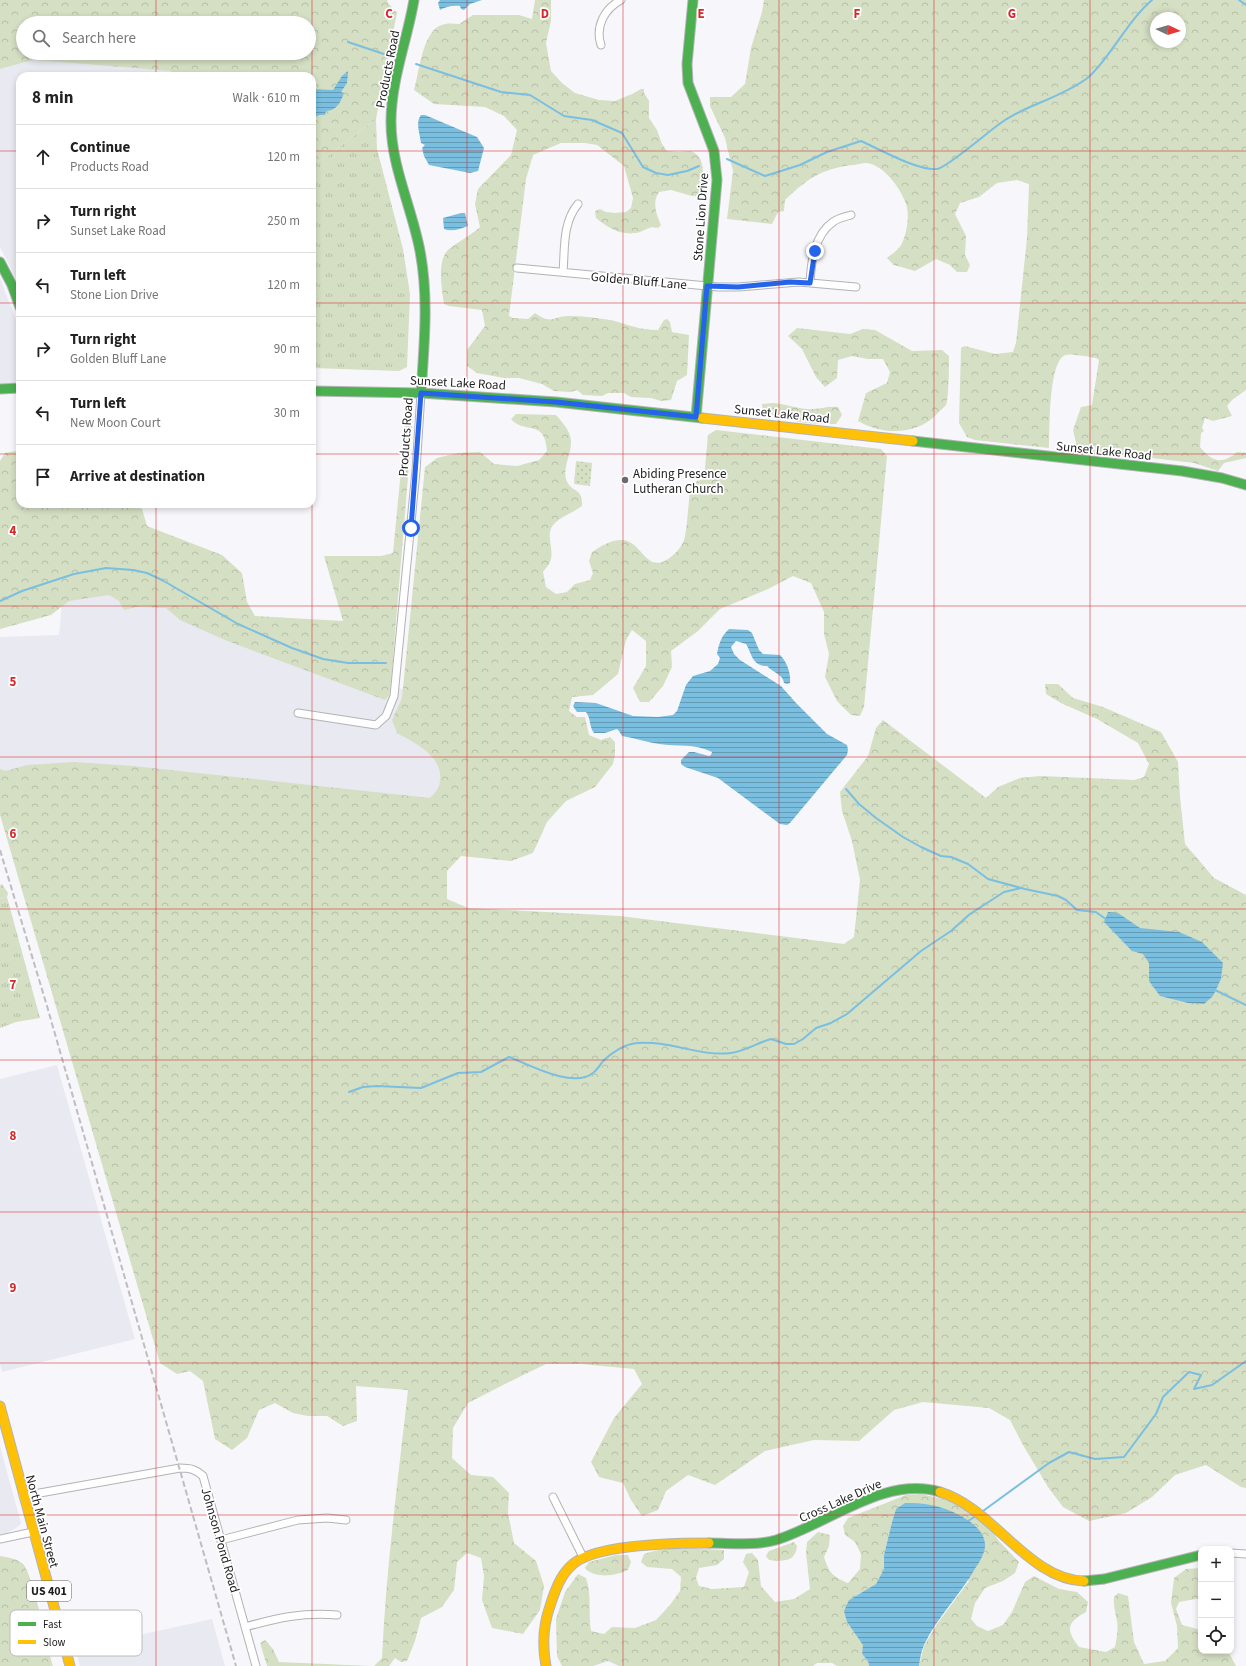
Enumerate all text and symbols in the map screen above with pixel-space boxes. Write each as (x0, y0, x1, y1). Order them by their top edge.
text: C (385, 5, 393, 23)
text: D (541, 5, 549, 23)
text: E (697, 5, 705, 23)
text: F (854, 5, 861, 23)
text: G (1008, 5, 1016, 23)
north arrow (1150, 12, 1186, 48)
search box (16, 16, 316, 60)
icon: search (30, 27, 52, 49)
text: Search here (62, 28, 136, 49)
street label: Products Road (372, 29, 404, 110)
text: 8 min (32, 86, 73, 110)
text: Walk · 610 m (232, 89, 300, 107)
text: Continue (70, 137, 130, 158)
icon: ahead (32, 146, 54, 168)
text: 120 m (267, 148, 300, 166)
text: Products Road (70, 158, 149, 176)
street label: Stone Lion Drive (689, 172, 713, 262)
text: Turn right (70, 201, 136, 222)
icon: right (32, 210, 54, 232)
text: 250 m (267, 212, 300, 230)
text: Sunset Lake Road (70, 222, 166, 240)
route end (806, 242, 824, 260)
text: Turn left (70, 265, 126, 286)
street label: Golden Bluff Lane (590, 268, 688, 294)
icon: left (32, 274, 54, 296)
text: 120 m (267, 276, 300, 294)
text: Stone Lion Drive (70, 286, 159, 304)
text: Turn right (70, 329, 136, 350)
icon: right (32, 338, 54, 360)
text: 90 m (274, 340, 300, 358)
text: Golden Bluff Lane (70, 350, 166, 368)
street label: Sunset Lake Road (410, 372, 506, 394)
text: Turn left (70, 393, 126, 414)
street label: Products Road (394, 397, 418, 477)
street label: Sunset Lake Road (733, 400, 831, 428)
icon: left (32, 402, 54, 424)
text: 30 m (274, 404, 300, 422)
text: New Moon Court (70, 414, 161, 432)
street label: Sunset Lake Road (1055, 437, 1153, 465)
place label: Abiding Presence Lutheran Church (633, 465, 726, 498)
icon: arrive (32, 466, 54, 488)
text: Arrive at destination (70, 466, 205, 487)
marker: Abiding Presence Lutheran Church (620, 475, 630, 485)
route start (402, 519, 420, 537)
text: 4 (10, 522, 17, 540)
text: 5 (10, 673, 17, 691)
text: 6 (10, 825, 17, 843)
text: 7 (10, 976, 17, 994)
text: 8 (10, 1127, 17, 1145)
text: 9 (10, 1279, 17, 1297)
street label: North Main Street (21, 1473, 63, 1570)
street label: Cross Lake Drive (796, 1475, 885, 1527)
street label: Johnson Pond Road (196, 1486, 244, 1595)
map controls (1198, 1546, 1234, 1654)
button: + (1198, 1546, 1234, 1582)
road number: US 401 (27, 1581, 71, 1601)
button: − (1198, 1582, 1234, 1618)
legend (10, 1610, 142, 1656)
text: Fast (43, 1617, 62, 1632)
button: locate (1198, 1618, 1234, 1654)
text: Slow (43, 1635, 66, 1650)

